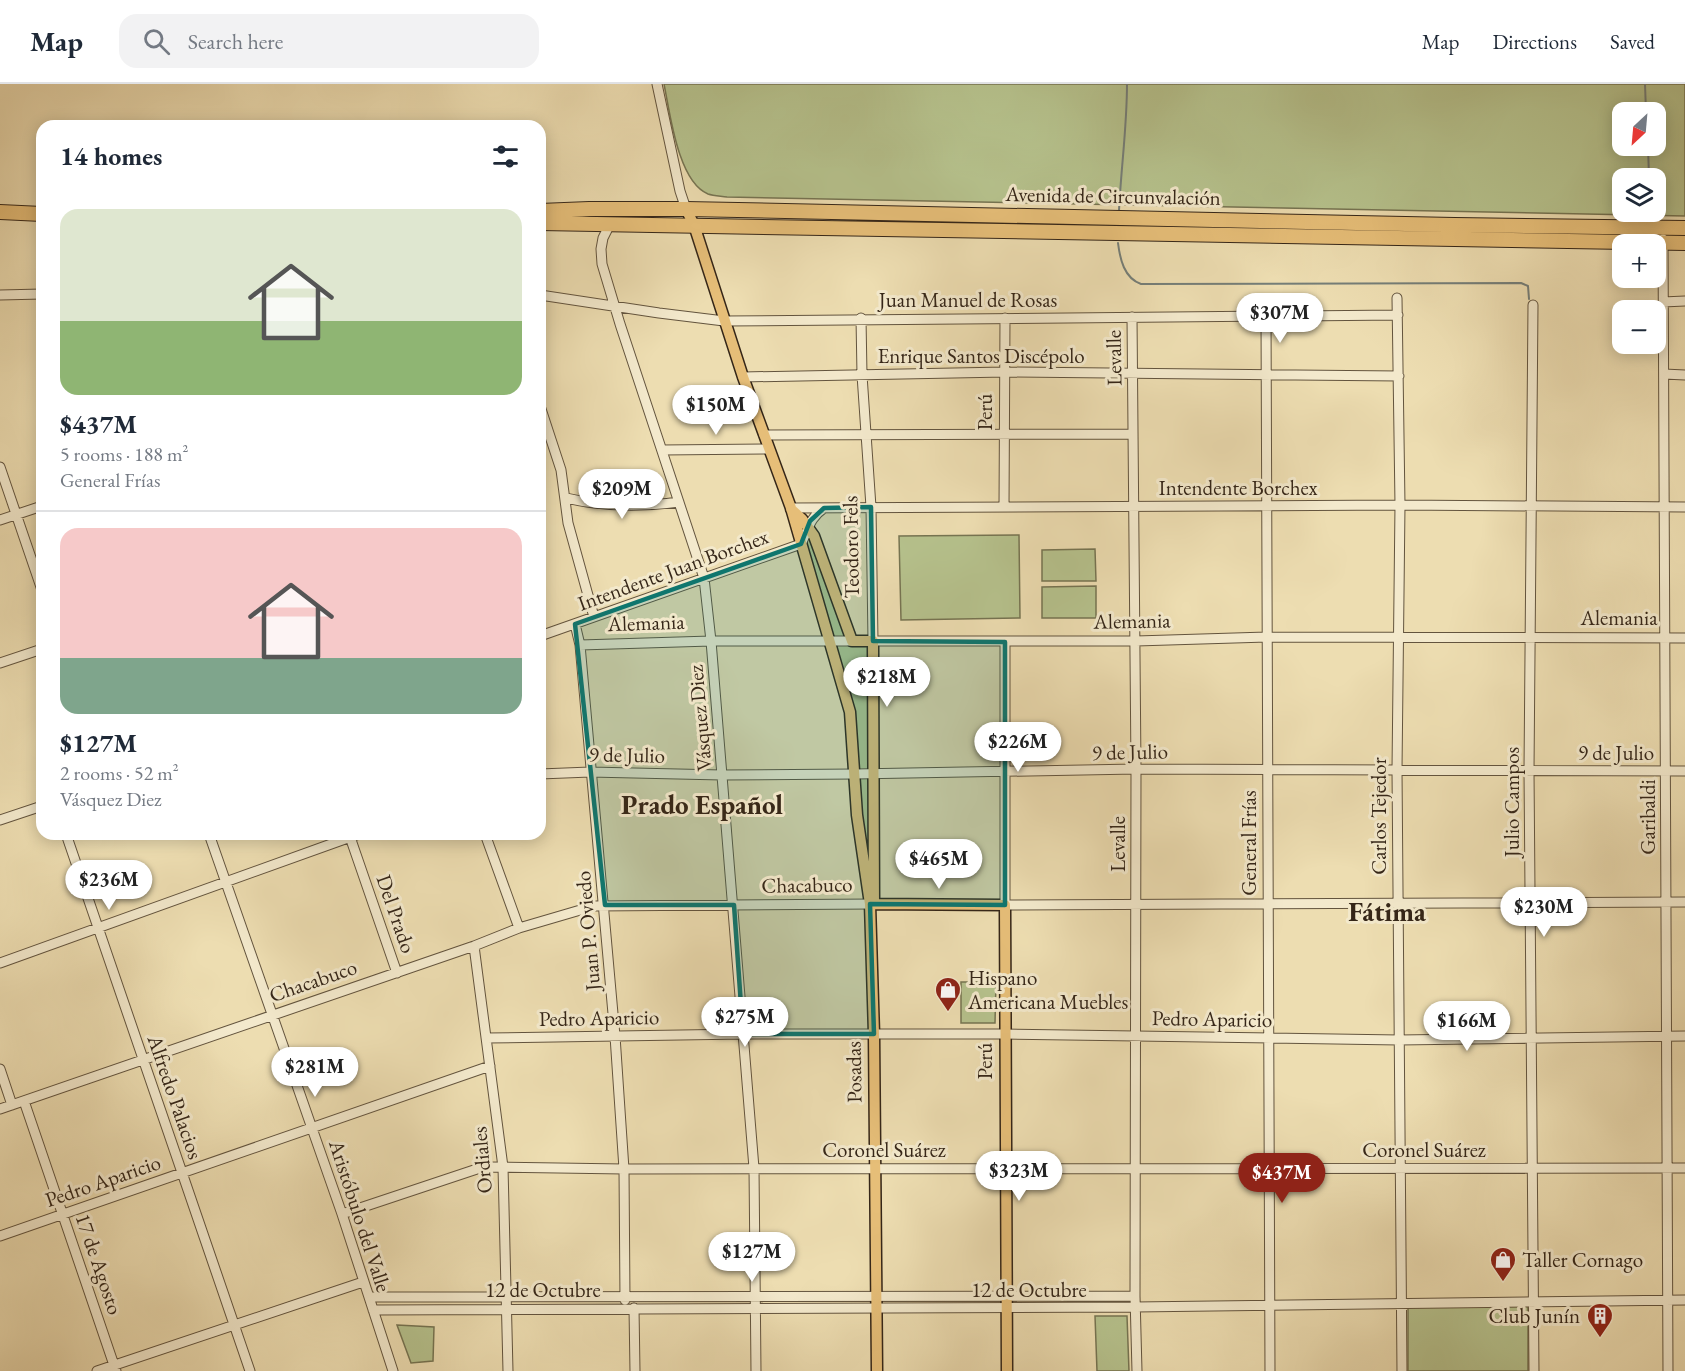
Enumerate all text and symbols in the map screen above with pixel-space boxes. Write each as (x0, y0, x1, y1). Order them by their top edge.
search box (119, 14, 539, 68)
text: Map (30, 23, 83, 59)
icon: search (140, 25, 173, 58)
text: Search here (188, 27, 283, 56)
text: Map (1422, 28, 1459, 55)
text: Directions (1492, 28, 1577, 55)
text: Saved (1610, 28, 1655, 55)
north arrow (1612, 102, 1666, 156)
map controls (1612, 102, 1666, 354)
text: 14 homes (60, 139, 162, 173)
icon: filters (489, 140, 522, 173)
button: layers (1612, 168, 1666, 222)
street label: Avenida de Circunvalación (1004, 180, 1221, 211)
button: + (1612, 234, 1666, 288)
icon: home (237, 248, 345, 356)
street label: Juan Manuel de Rosas (877, 286, 1058, 313)
pin: $307M (1238, 293, 1322, 344)
text: $307M (1250, 299, 1310, 325)
button: − (1612, 300, 1666, 354)
street label: Levalle (1100, 330, 1127, 386)
street label: Enrique Santos Discépolo (877, 342, 1085, 369)
pin: $150M (674, 385, 758, 436)
text: $150M (686, 391, 746, 417)
street label: Perú (971, 394, 998, 430)
text: $437M (60, 407, 137, 441)
text: 5 rooms · 188 m² (60, 441, 188, 467)
text: General Frías (60, 467, 160, 493)
pin: $209M (580, 469, 664, 520)
street label: Intendente Borchex (1159, 474, 1318, 501)
text: $209M (592, 475, 652, 501)
street label: Teodoro Fels (836, 495, 865, 599)
street label: Intendente Juan Borchex (574, 522, 772, 617)
icon: home (237, 567, 345, 675)
street label: Alemania (1579, 604, 1658, 631)
street label: Alemania (1092, 606, 1171, 635)
street label: Alemania (606, 608, 686, 637)
pin: $218M (845, 657, 929, 708)
text: $218M (857, 663, 917, 689)
street label: Vásquez Diez (681, 664, 718, 772)
pin: $226M (976, 722, 1060, 773)
text: $127M (60, 726, 137, 760)
text: $226M (988, 728, 1048, 754)
street label: 9 de Julio (1092, 737, 1168, 766)
street label: 9 de Julio (1578, 739, 1654, 766)
street label: 9 de Julio (589, 740, 665, 769)
street label: Julio Campos (1498, 746, 1525, 859)
street label: Carlos Tejedor (1365, 757, 1392, 875)
text: 2 rooms · 52 m² (60, 760, 179, 786)
street label: Garibaldi (1634, 779, 1661, 855)
text: Vásquez Diez (60, 786, 162, 812)
district label: Prado Español (621, 787, 783, 822)
street label: General Frías (1235, 790, 1262, 896)
street label: Levalle (1104, 816, 1131, 872)
pin: $465M (897, 839, 981, 890)
text: $465M (909, 845, 969, 871)
pin: $236M (67, 860, 151, 911)
text: $236M (79, 866, 139, 892)
street label: Juan P. Oviedo (569, 870, 606, 994)
street label: Chacabuco (761, 870, 853, 899)
street label: Del Prado (370, 871, 422, 957)
pin: $230M (1502, 887, 1586, 938)
text: $230M (1514, 893, 1574, 919)
district label: Fátima (1348, 894, 1426, 929)
street label: Chacabuco (265, 953, 360, 1008)
place label: Hispano Americana Muebles (967, 964, 1128, 1015)
shop icon: Hispano Americana Muebles (933, 975, 963, 1013)
pin: $275M (703, 997, 787, 1048)
pin: $166M (1425, 1001, 1509, 1052)
street label: Pedro Aparicio (539, 1003, 659, 1032)
text: $275M (715, 1003, 775, 1029)
street label: Pedro Aparicio (1152, 1004, 1272, 1033)
text: $166M (1437, 1007, 1497, 1033)
street label: Alfredo Palacios (141, 1030, 209, 1163)
street label: Posadas (839, 1041, 868, 1103)
street label: Perú (971, 1043, 998, 1079)
pin: $281M (273, 1047, 357, 1098)
text: $281M (285, 1053, 345, 1079)
street label: Ordiales (465, 1125, 498, 1195)
street label: Aristóbulo del Valle (323, 1135, 398, 1295)
street label: Coronel Suárez (822, 1136, 946, 1163)
street label: Coronel Suárez (1362, 1136, 1486, 1163)
street label: Pedro Aparicio (42, 1148, 164, 1213)
pin: $323M (977, 1151, 1061, 1202)
pin: $437M (1240, 1153, 1324, 1204)
text: $323M (989, 1157, 1049, 1183)
text: $437M (1252, 1159, 1312, 1185)
street label: 17 de Agosto (70, 1210, 129, 1318)
pin: $127M (710, 1232, 794, 1283)
text: $127M (722, 1238, 782, 1264)
shop icon: Taller Cornago (1488, 1245, 1518, 1283)
place label: Taller Cornago (1522, 1246, 1643, 1273)
street label: 12 de Octubre (485, 1276, 601, 1303)
street label: 12 de Octubre (971, 1276, 1087, 1303)
building icon: Club Junín (1585, 1301, 1615, 1339)
place label: Club Junín (1488, 1302, 1580, 1329)

